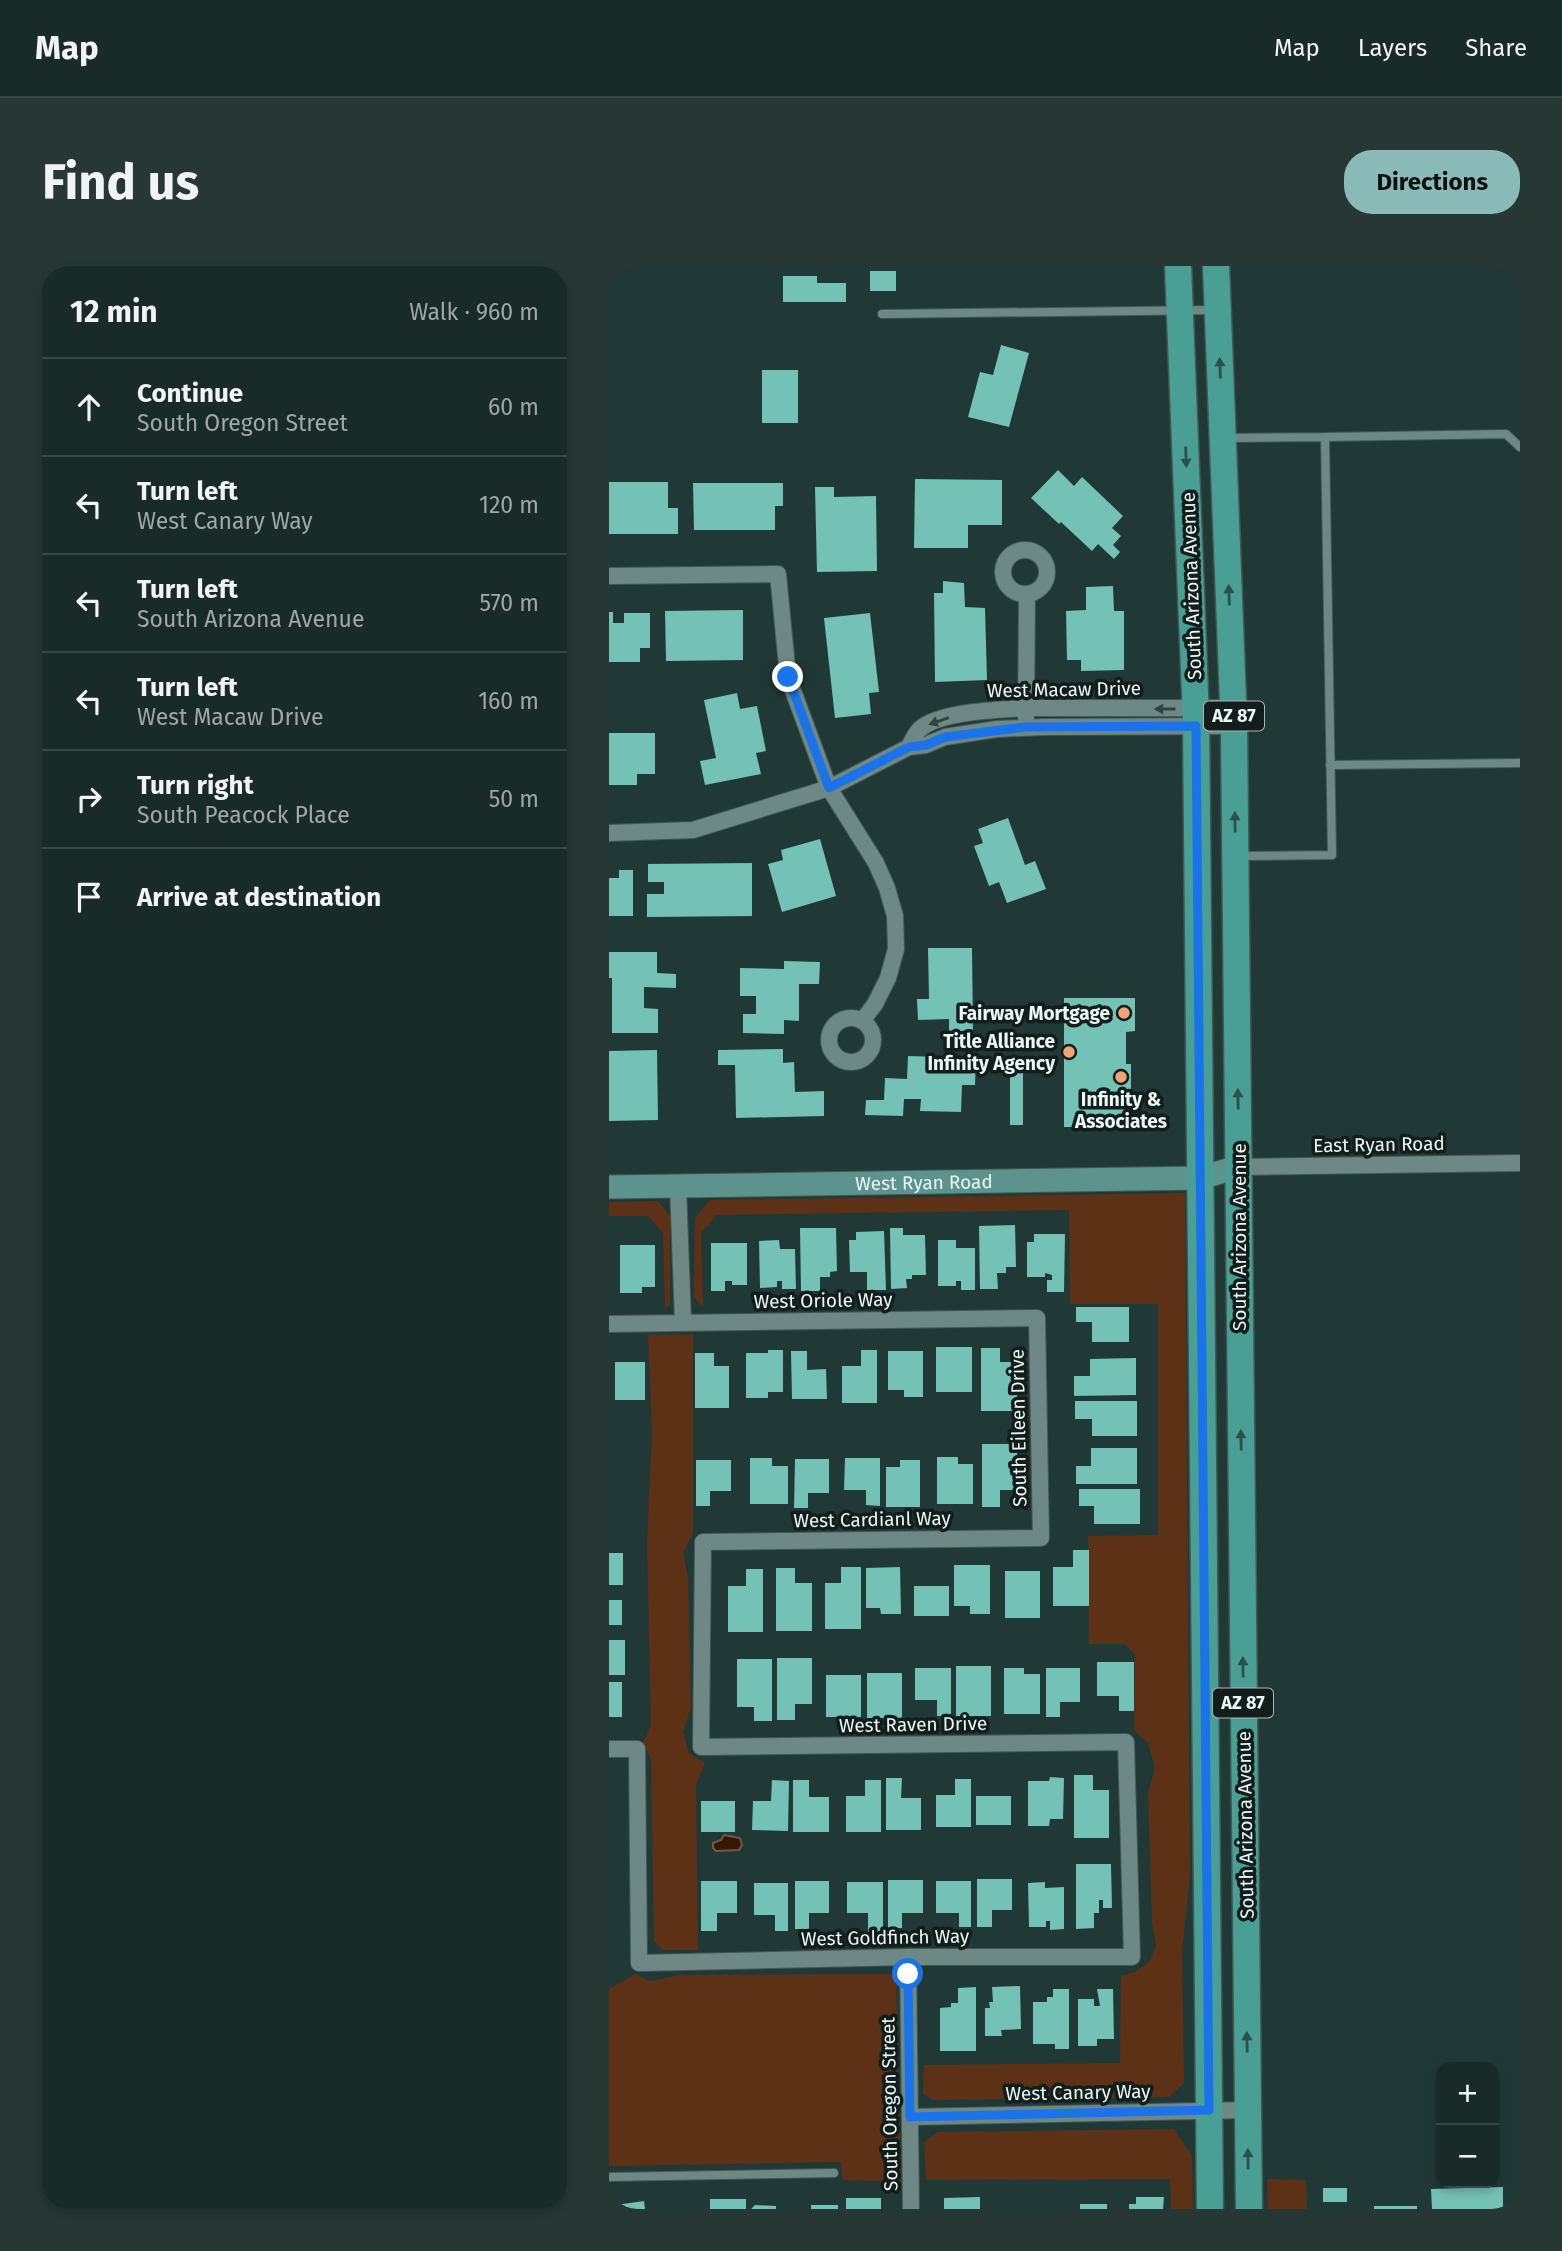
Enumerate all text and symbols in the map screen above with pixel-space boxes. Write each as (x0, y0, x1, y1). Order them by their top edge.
text: Map (35, 28, 99, 68)
text: Map (1274, 34, 1320, 62)
text: Layers (1358, 34, 1427, 62)
text: Share (1465, 34, 1527, 62)
button: Directions (1344, 150, 1520, 214)
text: Find us (42, 153, 199, 212)
text: 12 min (70, 294, 158, 330)
text: Walk · 960 m (409, 298, 539, 326)
one-way arrow (1214, 356, 1225, 378)
text: Continue (137, 378, 243, 409)
icon: ahead (70, 388, 108, 426)
text: 60 m (488, 393, 539, 421)
text: South Oregon Street (137, 409, 348, 437)
one-way arrow (1180, 446, 1191, 468)
text: Turn left (137, 476, 238, 507)
icon: left (70, 486, 108, 524)
text: 120 m (479, 491, 539, 519)
street label: South Arizona Avenue (1177, 492, 1206, 680)
text: West Canary Way (137, 507, 313, 535)
text: Turn left (137, 574, 238, 605)
icon: left (70, 584, 108, 622)
one-way arrow (1223, 584, 1234, 606)
text: 570 m (479, 589, 539, 617)
text: South Arizona Avenue (137, 605, 365, 633)
route end (772, 661, 803, 692)
text: Turn left (137, 672, 238, 703)
street label: West Macaw Drive (987, 677, 1141, 702)
icon: left (70, 682, 108, 720)
text: 160 m (478, 687, 539, 715)
road number: AZ 87 (1204, 702, 1264, 730)
text: West Macaw Drive (137, 703, 324, 731)
one-way arrow (1154, 703, 1176, 715)
one-way arrow (928, 716, 949, 727)
text: Turn right (137, 770, 254, 801)
icon: right (70, 780, 108, 818)
text: 50 m (489, 785, 539, 813)
text: South Peacock Place (137, 801, 350, 829)
one-way arrow (1229, 811, 1241, 833)
icon: arrive (70, 878, 108, 916)
text: Arrive at destination (137, 882, 381, 913)
place label: Fairway Mortgage (959, 1002, 1110, 1025)
marker: Fairway Mortgage (1116, 1005, 1132, 1021)
place label: Title Alliance Infinity Agency (928, 1030, 1055, 1075)
marker: Title Alliance Infinity Agency (1061, 1044, 1077, 1060)
marker: Infinity & Associates (1113, 1069, 1129, 1085)
place label: Infinity & Associates (1074, 1088, 1167, 1133)
one-way arrow (1232, 1088, 1243, 1110)
street label: East Ryan Road (1313, 1132, 1445, 1157)
street label: South Arizona Avenue (1228, 1143, 1251, 1331)
street label: West Ryan Road (855, 1170, 993, 1195)
street label: West Oriole Way (753, 1288, 893, 1313)
street label: South Eileen Drive (1006, 1349, 1031, 1507)
one-way arrow (1235, 1428, 1246, 1450)
street label: West Cardianl Way (793, 1507, 952, 1532)
one-way arrow (1237, 1656, 1249, 1678)
road number: AZ 87 (1213, 1688, 1273, 1718)
street label: West Raven Drive (839, 1712, 987, 1737)
street label: South Arizona Avenue (1232, 1731, 1259, 1919)
street label: West Goldfinch Way (801, 1925, 970, 1950)
route start (892, 1958, 923, 1989)
street label: South Oregon Street (876, 2017, 903, 2191)
one-way arrow (1241, 2030, 1253, 2052)
map controls (1436, 2062, 1499, 2188)
button: + (1436, 2062, 1499, 2125)
street label: West Canary Way (1005, 2080, 1151, 2105)
button: − (1436, 2125, 1499, 2188)
one-way arrow (1242, 2148, 1254, 2170)

